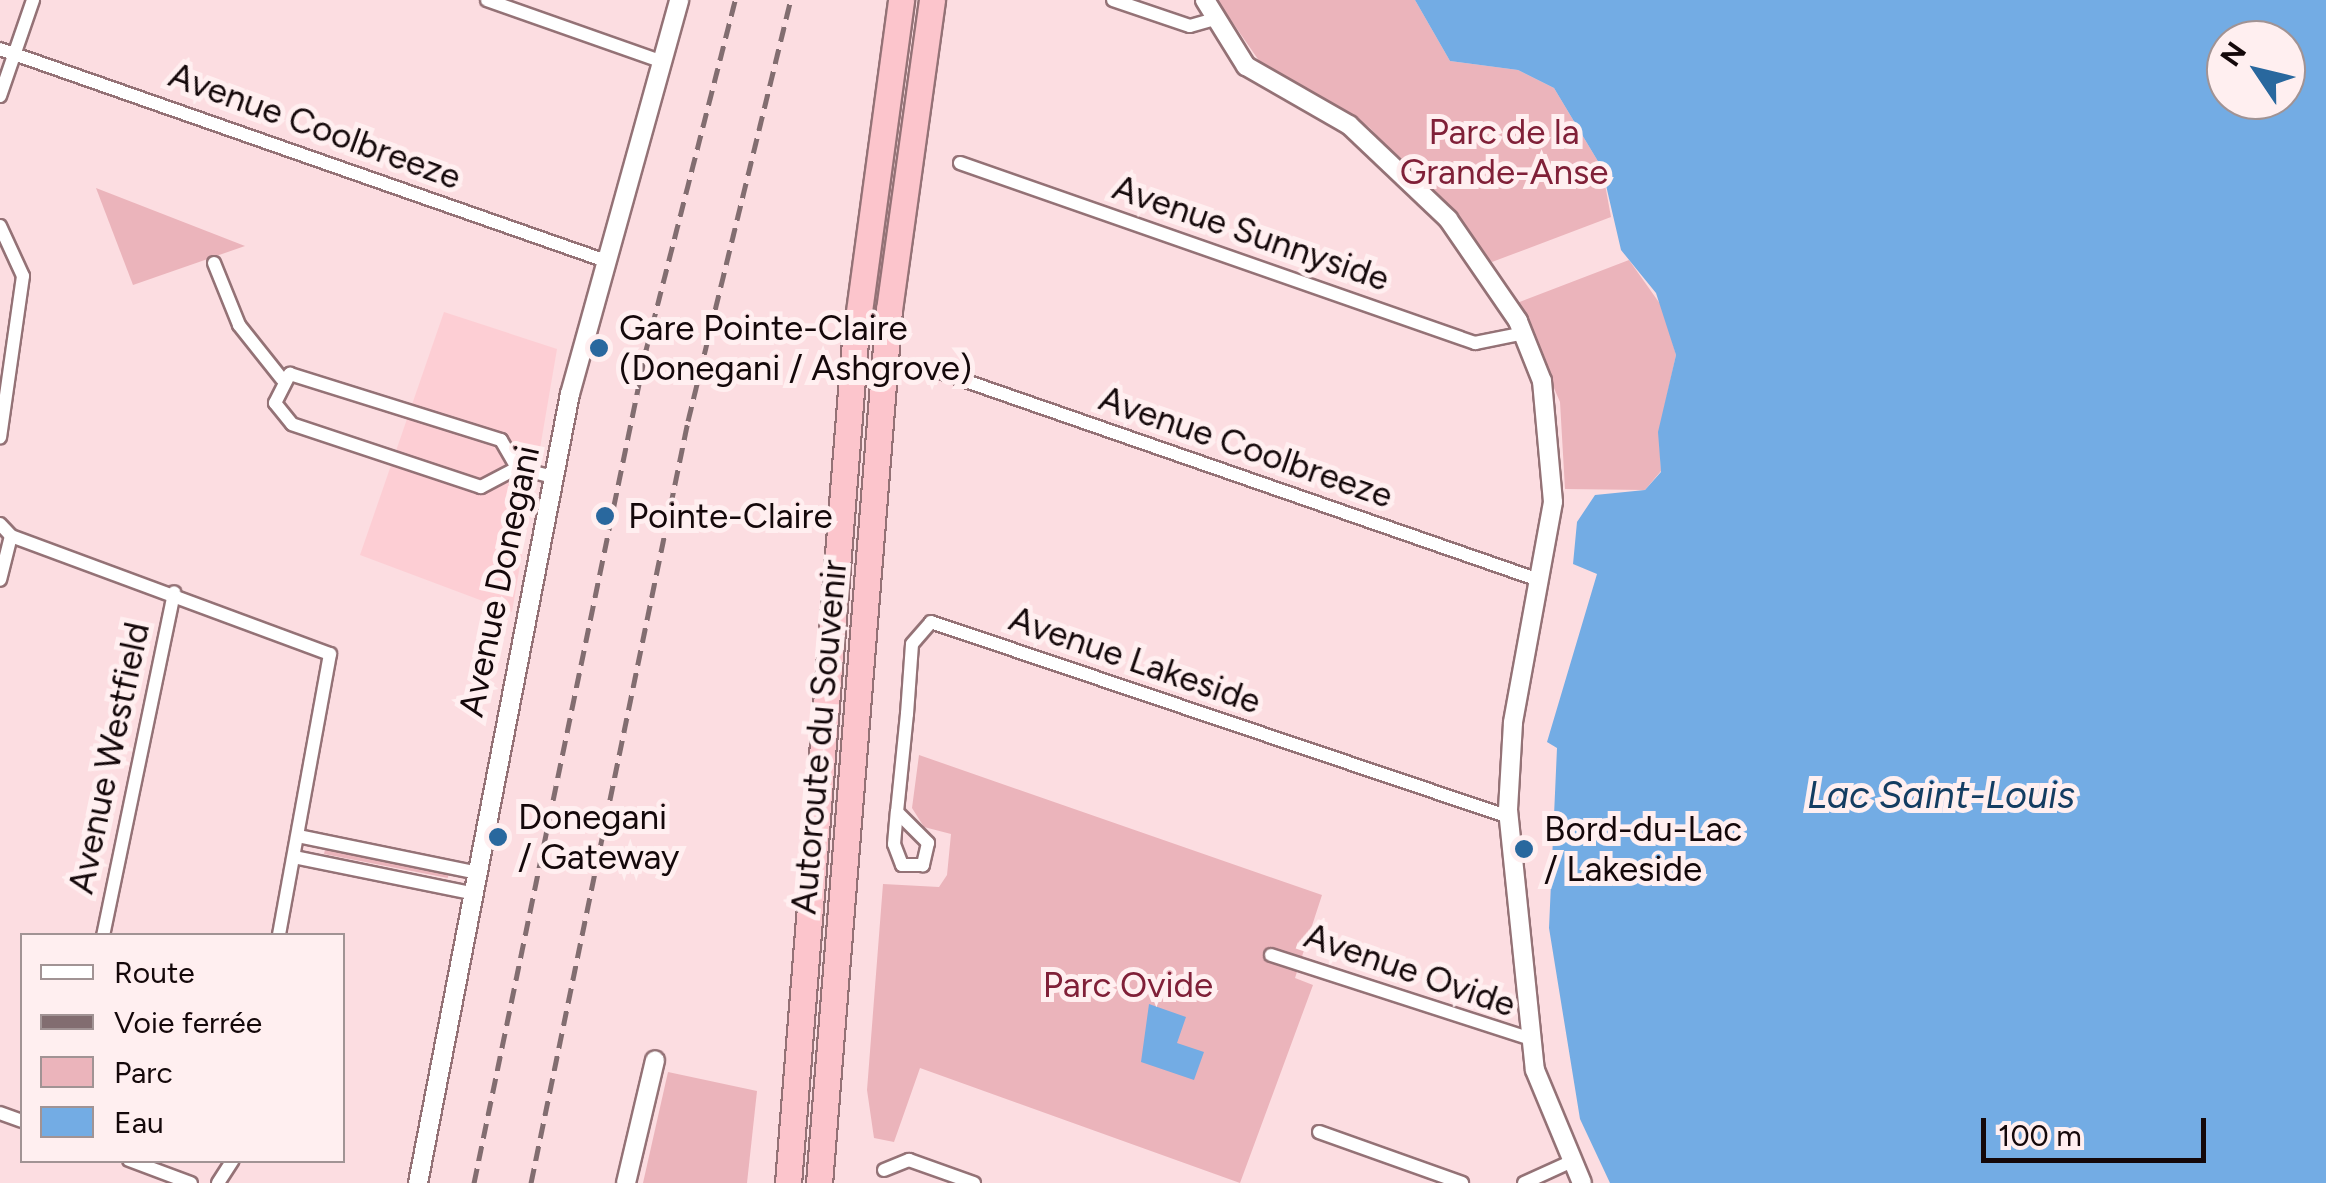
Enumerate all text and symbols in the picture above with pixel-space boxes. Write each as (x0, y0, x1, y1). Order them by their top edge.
north arrow (2206, 20, 2306, 120)
text: N (2213, 35, 2253, 73)
street label: Avenue Coolbreeze (163, 54, 467, 198)
park label: Parc de la Grande-Anse (1400, 111, 1608, 193)
street label: Avenue Sunnyside (1107, 166, 1395, 300)
place label: Gare Pointe-Claire (Donegani / Ashgrove) (619, 307, 972, 389)
marker: Gare Pointe-Claire (Donegani / Ashgrove) (588, 337, 610, 359)
street label: Avenue Coolbreeze (1094, 377, 1398, 517)
street label: Avenue Donegani (450, 442, 548, 720)
place label: Pointe-Claire (628, 495, 833, 537)
marker: Pointe-Claire (592, 503, 618, 529)
street label: Autoroute du Souvenir (783, 558, 855, 916)
street label: Avenue Lakeside (1004, 597, 1266, 723)
street label: Avenue Westfield (60, 619, 158, 897)
water label: Lac Saint-Louis (1807, 773, 2075, 819)
place label: Donegani / Gateway (518, 796, 680, 878)
place label: Bord-du-Lac / Lakeside (1544, 808, 1742, 890)
marker: Donegani / Gateway (487, 826, 509, 848)
marker: Bord-du-Lac / Lakeside (1513, 838, 1535, 860)
street label: Avenue Ovide (1299, 914, 1521, 1026)
legend (20, 933, 345, 1163)
text: Route (114, 954, 195, 991)
park label: Parc Ovide (1043, 964, 1213, 1006)
text: Voie ferrée (114, 1004, 262, 1041)
text: Parc (114, 1054, 173, 1091)
scale bar (1986, 1098, 2211, 1160)
text: Eau (114, 1104, 164, 1141)
text: 100 m (1998, 1117, 2082, 1154)

